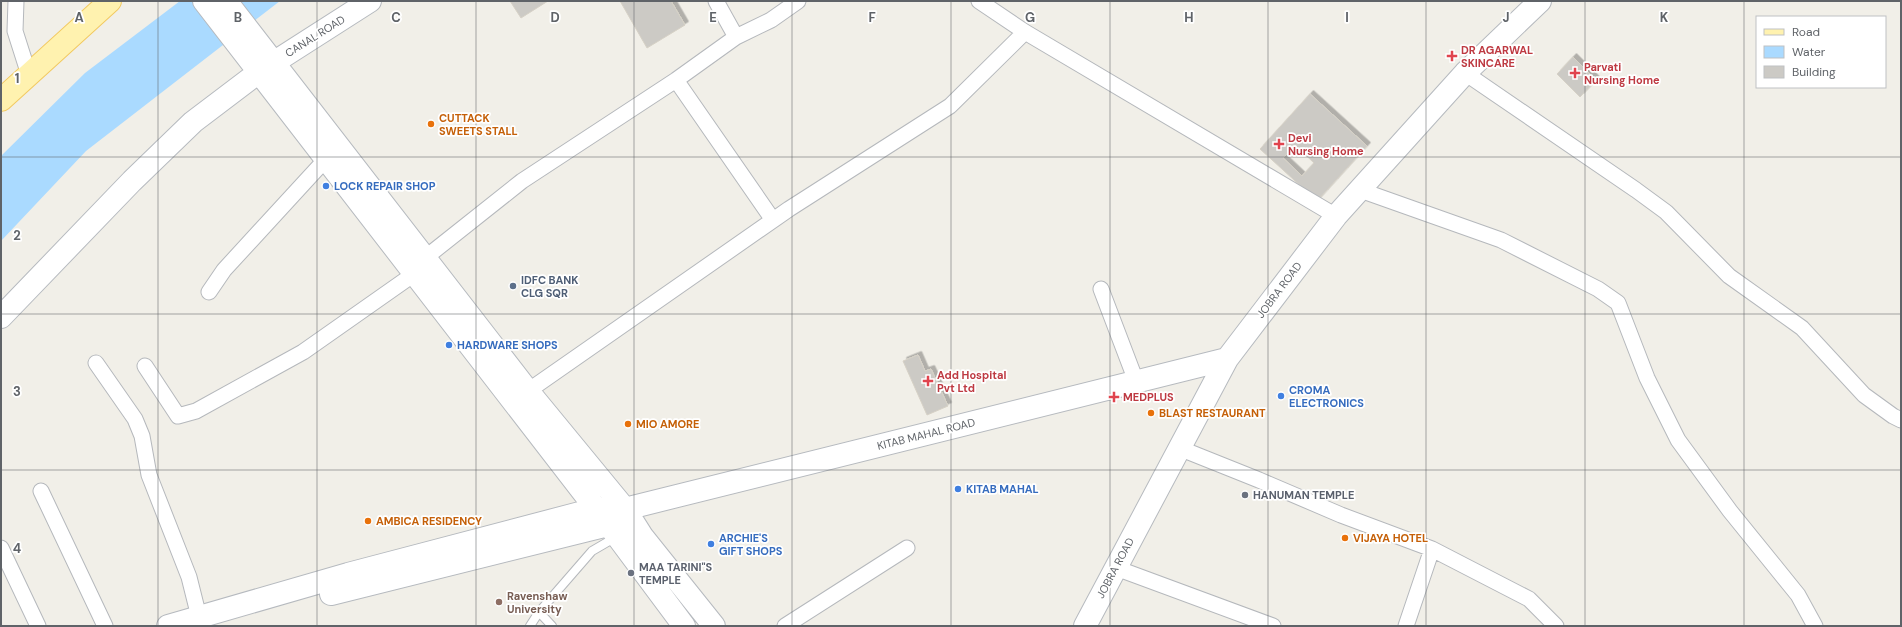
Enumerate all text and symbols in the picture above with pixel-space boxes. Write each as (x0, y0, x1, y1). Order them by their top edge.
text: A (74, 9, 84, 26)
text: B (234, 9, 242, 26)
text: C (391, 9, 401, 26)
text: D (550, 9, 560, 26)
text: E (709, 9, 717, 26)
text: F (868, 9, 876, 26)
text: G (1025, 9, 1035, 26)
text: H (1184, 9, 1194, 26)
text: I (1345, 9, 1349, 26)
text: J (1502, 9, 1510, 26)
text: K (1660, 9, 1669, 26)
street label: CANAL ROAD (282, 12, 348, 60)
legend (1756, 16, 1886, 88)
text: Road (1792, 24, 1820, 40)
place label: DR AGARWAL SKINCARE (1461, 43, 1533, 70)
text: Water (1792, 44, 1826, 60)
marker: DR AGARWAL SKINCARE (1446, 50, 1458, 62)
place label: Parvati Nursing Home (1584, 60, 1660, 87)
text: Building (1792, 64, 1836, 80)
marker: Parvati Nursing Home (1569, 67, 1581, 79)
text: 1 (15, 70, 19, 87)
place label: CUTTACK SWEETS STALL (439, 111, 518, 138)
marker: CUTTACK SWEETS STALL (426, 119, 436, 129)
place label: Devi Nursing Home (1288, 131, 1364, 158)
marker: Devi Nursing Home (1273, 138, 1285, 150)
place label: LOCK REPAIR SHOP (334, 179, 436, 193)
marker: LOCK REPAIR SHOP (321, 181, 331, 191)
text: 2 (13, 227, 21, 244)
street label: JOBRA ROAD (1253, 259, 1305, 321)
place label: IDFC BANK CLG SQR (521, 273, 579, 300)
marker: IDFC BANK CLG SQR (508, 281, 518, 291)
place label: HARDWARE SHOPS (457, 338, 558, 352)
marker: HARDWARE SHOPS (444, 340, 454, 350)
place label: Add Hospital Pvt Ltd (937, 368, 1006, 395)
marker: Add Hospital Pvt Ltd (922, 375, 934, 387)
text: 3 (13, 383, 21, 400)
place label: CROMA ELECTRONICS (1289, 383, 1364, 410)
place label: MEDPLUS (1123, 390, 1174, 404)
marker: MEDPLUS (1108, 391, 1120, 403)
marker: CROMA ELECTRONICS (1276, 391, 1286, 401)
place label: BLAST RESTAURANT (1159, 406, 1266, 420)
marker: BLAST RESTAURANT (1146, 408, 1156, 418)
street label: KITAB MAHAL ROAD (875, 415, 977, 453)
place label: MIO AMORE (636, 417, 699, 431)
marker: MIO AMORE (623, 419, 633, 429)
place label: KITAB MAHAL (966, 482, 1039, 496)
marker: KITAB MAHAL (953, 484, 963, 494)
place label: HANUMAN TEMPLE (1253, 488, 1354, 502)
marker: HANUMAN TEMPLE (1240, 490, 1250, 500)
place label: AMBICA RESIDENCY (376, 514, 482, 528)
marker: AMBICA RESIDENCY (363, 516, 373, 526)
place label: ARCHIE'S GIFT SHOPS (719, 531, 783, 558)
place label: VIJAYA HOTEL (1353, 531, 1428, 545)
marker: VIJAYA HOTEL (1340, 533, 1350, 543)
street label: JOBRA ROAD (1093, 535, 1137, 601)
marker: ARCHIE'S GIFT SHOPS (706, 539, 716, 549)
text: 4 (13, 540, 21, 557)
place label: MAA TARINI"S TEMPLE (639, 560, 712, 587)
marker: MAA TARINI"S TEMPLE (626, 568, 636, 578)
place label: Ravenshaw University (507, 589, 567, 616)
marker: Ravenshaw University (494, 597, 504, 607)

